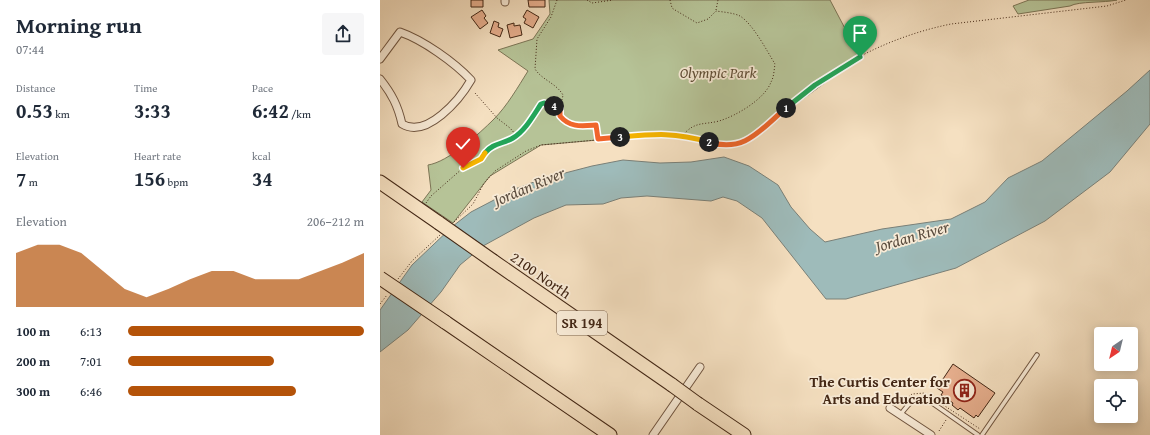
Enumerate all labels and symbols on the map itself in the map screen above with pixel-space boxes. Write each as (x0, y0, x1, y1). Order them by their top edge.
pin (843, 16, 877, 57)
park label: Olympic Park (680, 62, 756, 83)
pin: 4 (544, 96, 564, 116)
pin: 1 (776, 98, 796, 118)
pin (446, 127, 480, 168)
pin: 3 (610, 127, 630, 147)
pin: 2 (699, 132, 719, 152)
water label: Jordan River (487, 160, 570, 213)
water label: Jordan River (869, 214, 953, 259)
street label: 2100 North (506, 246, 576, 304)
road number: SR 194 (557, 311, 607, 335)
north arrow (1094, 327, 1138, 371)
place label: The Curtis Center for Arts and Education (809, 371, 950, 409)
building icon: The Curtis Center for Arts and Education (952, 377, 978, 403)

